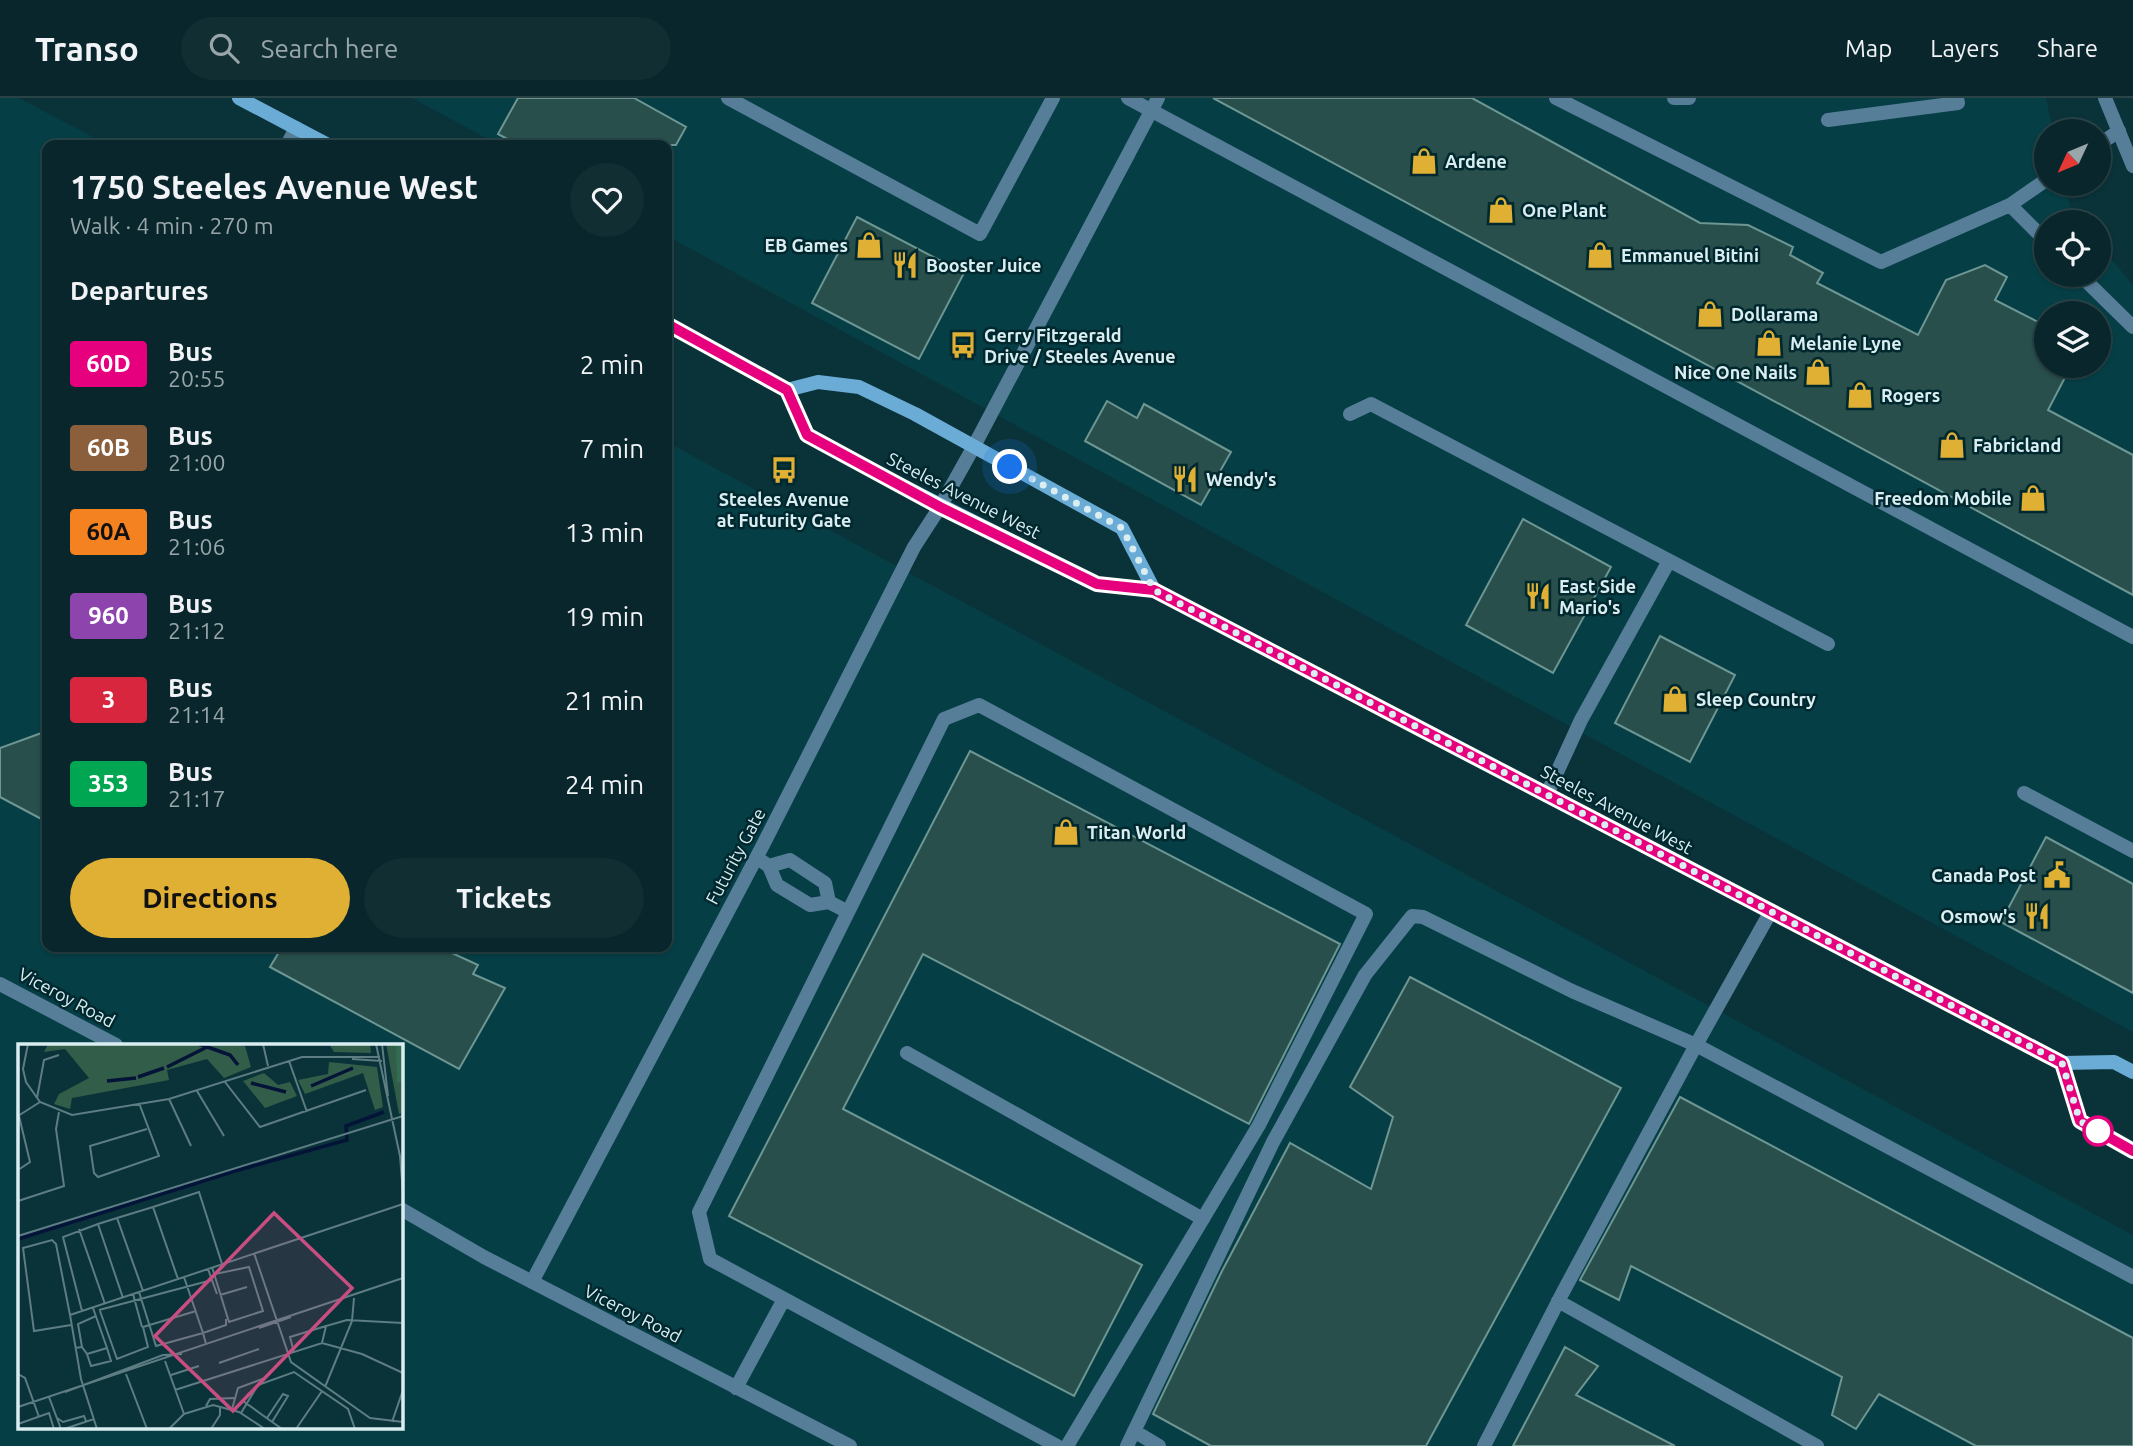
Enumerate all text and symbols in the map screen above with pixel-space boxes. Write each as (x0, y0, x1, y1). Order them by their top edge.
search box (181, 17, 671, 80)
icon: search (205, 29, 243, 67)
text: Transo (35, 30, 139, 67)
text: Search here (261, 34, 398, 63)
text: Map (1845, 35, 1892, 62)
text: Layers (1930, 35, 1999, 62)
text: Share (2037, 35, 2098, 62)
north arrow (2034, 119, 2110, 196)
map controls (2034, 119, 2111, 378)
shop icon: Ardene (1409, 146, 1439, 176)
place label: Ardene (1445, 151, 1507, 171)
button: heart (570, 163, 644, 237)
text: 1750 Steeles Avenue West (70, 168, 478, 205)
shop icon: One Plant (1486, 195, 1516, 225)
place label: One Plant (1522, 200, 1607, 220)
button: locate (2034, 210, 2111, 287)
text: Walk · 4 min · 270 m (70, 213, 274, 238)
shop icon: EB Games (854, 230, 884, 260)
place label: EB Games (764, 235, 848, 255)
shop icon: Emmanuel Bitini (1585, 240, 1615, 270)
place label: Emmanuel Bitini (1621, 245, 1759, 265)
restaurant icon: Booster Juice (890, 250, 920, 280)
place label: Booster Juice (926, 255, 1041, 275)
text: Departures (70, 276, 208, 305)
shop icon: Dollarama (1695, 299, 1725, 329)
button: layers (2034, 301, 2111, 378)
place label: Dollarama (1731, 304, 1818, 324)
place label: Gerry Fitzgerald Drive / Steeles Avenue (984, 325, 1176, 366)
shop icon: Melanie Lyne (1754, 328, 1784, 358)
bus stop icon: Gerry Fitzgerald Drive / Steeles Avenue (948, 330, 978, 360)
place label: Melanie Lyne (1790, 333, 1902, 353)
text: Bus (168, 337, 213, 366)
text: 60D (86, 350, 131, 377)
text: 2 min (580, 350, 644, 379)
shop icon: Nice One Nails (1803, 357, 1833, 387)
place label: Nice One Nails (1674, 362, 1797, 382)
text: 20:55 (168, 366, 226, 391)
shop icon: Rogers (1845, 380, 1875, 410)
place label: Rogers (1881, 385, 1940, 405)
text: Bus (168, 421, 213, 450)
shop icon: Fabricland (1937, 430, 1967, 460)
text: 60B (87, 434, 130, 461)
text: 7 min (580, 434, 644, 463)
place label: Fabricland (1973, 435, 2061, 455)
street label: Steeles Avenue West (884, 448, 1044, 542)
your location (992, 449, 1027, 484)
text: 21:00 (168, 450, 226, 475)
bus stop icon: Steeles Avenue at Futurity Gate (769, 455, 799, 485)
restaurant icon: Wendy's (1170, 464, 1200, 494)
place label: Wendy's (1206, 469, 1277, 489)
shop icon: Freedom Mobile (2018, 483, 2048, 513)
place label: Freedom Mobile (1874, 488, 2012, 508)
place label: Steeles Avenue at Futurity Gate (717, 489, 851, 530)
text: Bus (168, 505, 213, 534)
text: 60A (87, 518, 130, 545)
text: 13 min (565, 518, 644, 547)
text: 21:06 (168, 534, 226, 559)
place label: East Side Mario's (1559, 576, 1636, 617)
restaurant icon: East Side Mario's (1523, 581, 1553, 611)
text: Bus (168, 589, 213, 618)
text: 960 (88, 602, 129, 629)
text: 19 min (565, 602, 644, 631)
text: 21:12 (168, 618, 226, 643)
text: Bus (168, 673, 213, 702)
shop icon: Sleep Country (1660, 684, 1690, 714)
text: 3 (102, 686, 115, 713)
text: 21 min (565, 686, 644, 715)
place label: Sleep Country (1696, 689, 1816, 709)
text: 21:14 (168, 702, 226, 727)
text: Bus (168, 757, 213, 786)
street label: Steeles Avenue West (1538, 761, 1696, 857)
text: 353 (88, 770, 129, 797)
text: 24 min (565, 770, 644, 799)
text: 21:17 (168, 786, 226, 811)
street label: Futurity Gate (701, 804, 769, 908)
shop icon: Titan World (1051, 817, 1081, 847)
place label: Titan World (1087, 822, 1186, 842)
button: Directions (70, 858, 350, 938)
button: Tickets (364, 858, 644, 938)
public building icon: Canada Post (2042, 860, 2072, 890)
place label: Canada Post (1931, 865, 2036, 885)
restaurant icon: Osmow's (2022, 901, 2052, 931)
place label: Osmow's (1940, 906, 2016, 926)
street label: Viceroy Road (15, 963, 119, 1031)
inset map (18, 1044, 402, 1428)
unlabelled marker (2083, 1116, 2113, 1146)
street label: Viceroy Road (581, 1280, 685, 1346)

